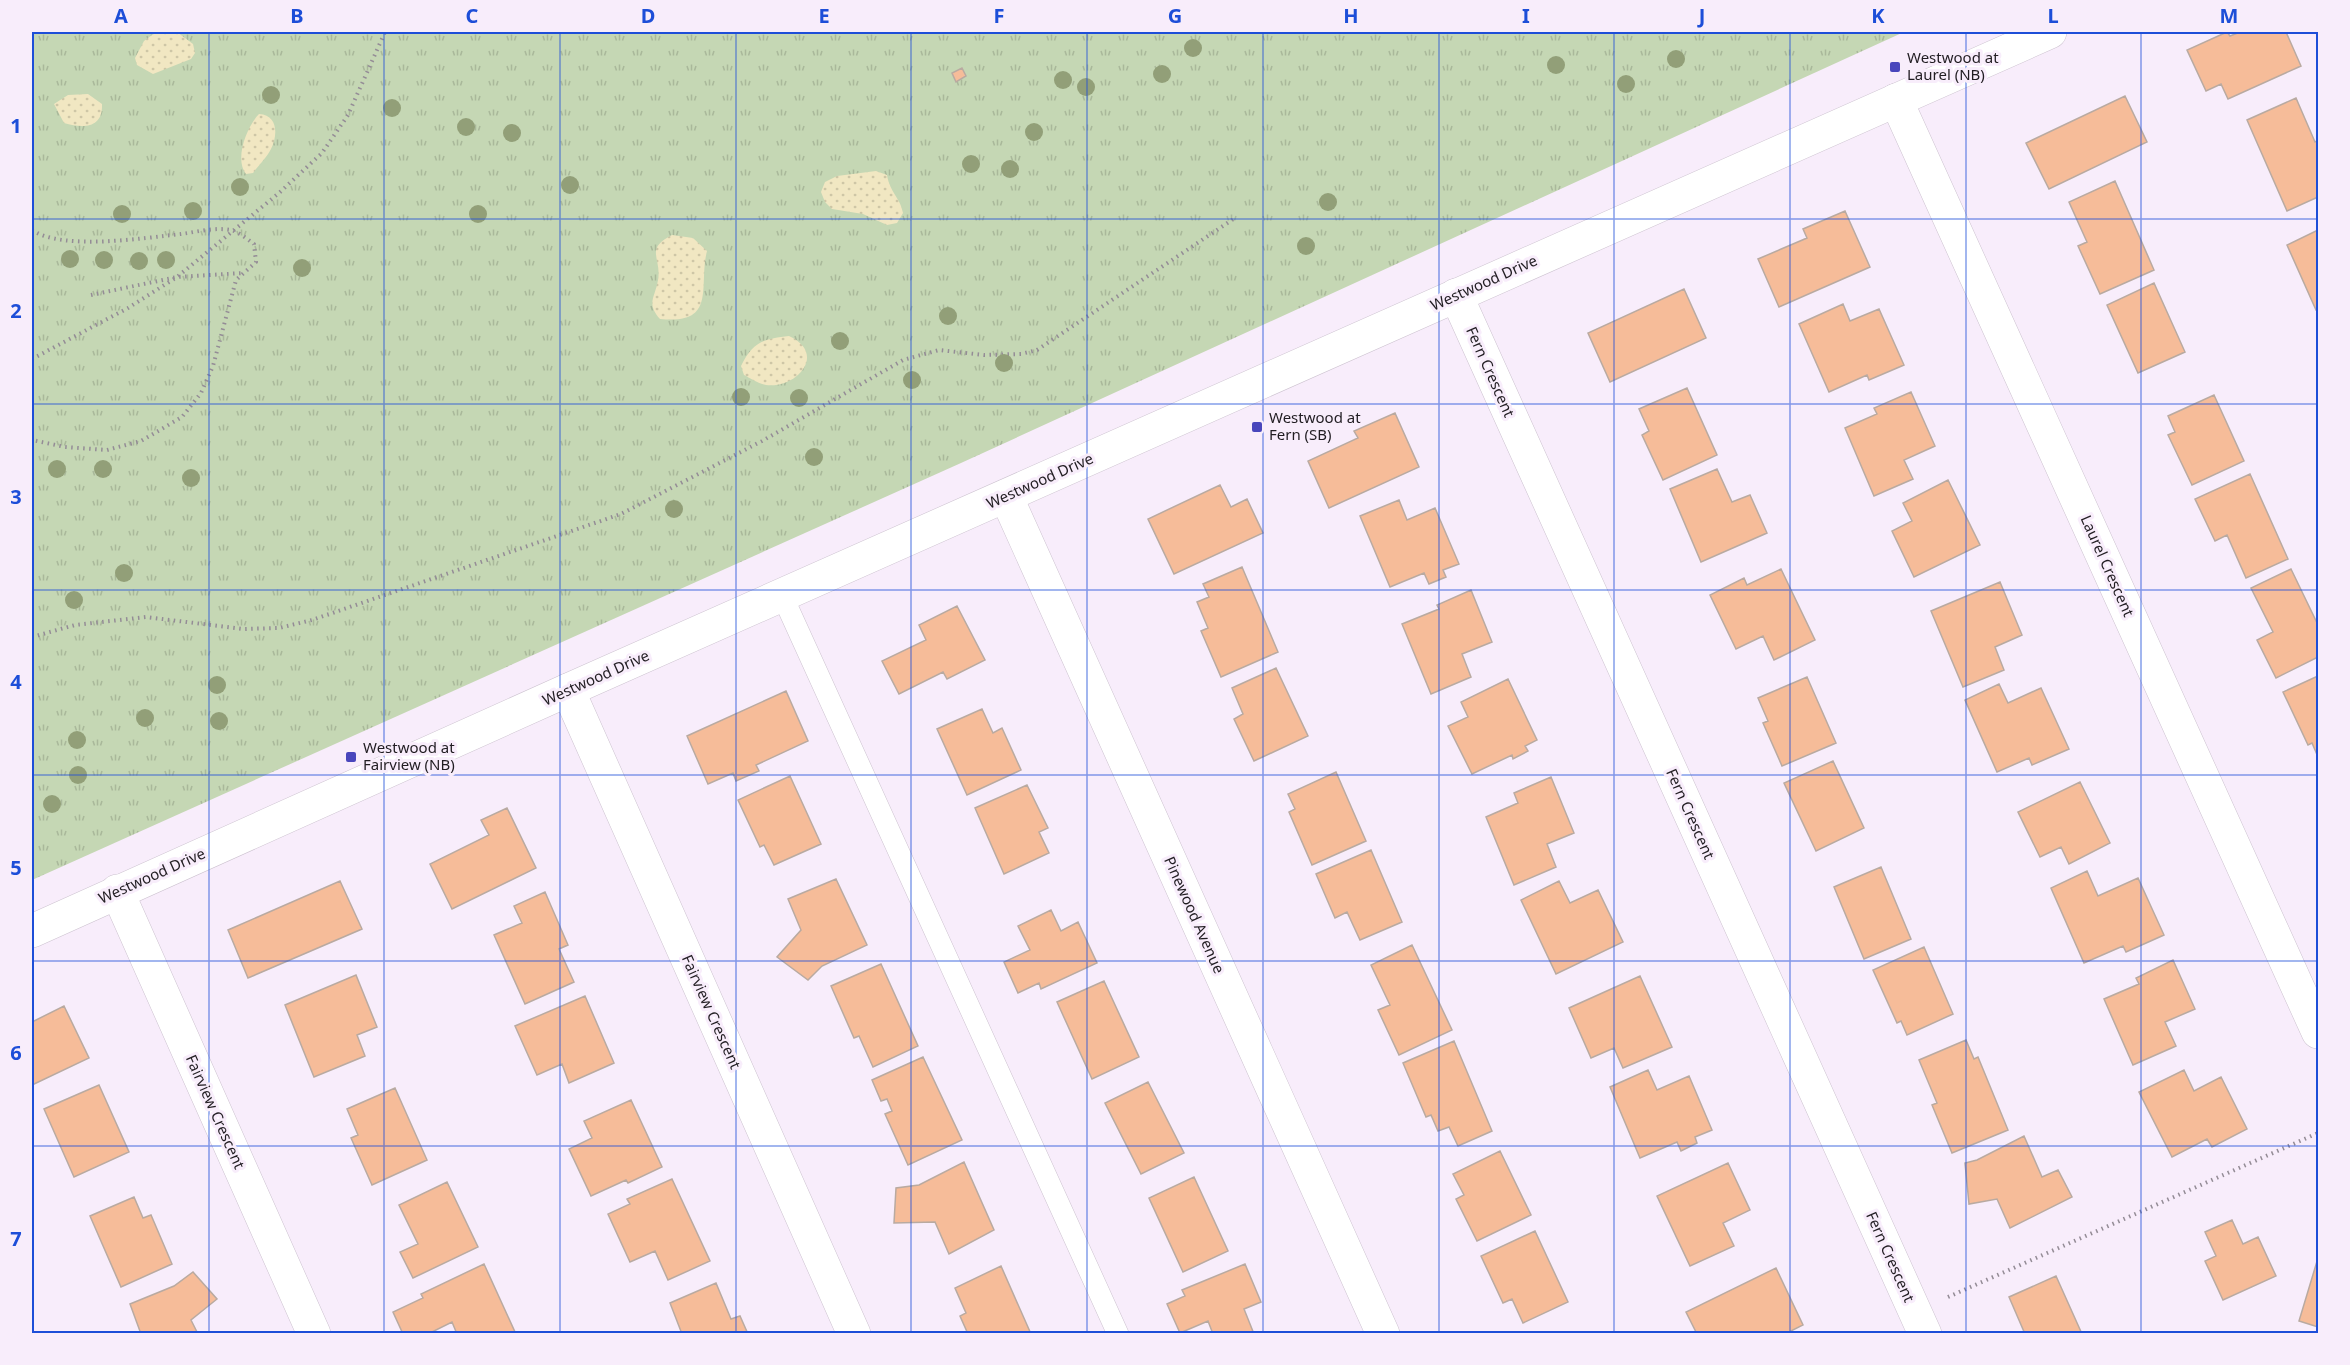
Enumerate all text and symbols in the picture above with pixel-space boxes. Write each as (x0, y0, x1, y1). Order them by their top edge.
text: A (114, 2, 128, 29)
text: B (290, 2, 304, 29)
text: C (466, 2, 479, 29)
text: D (641, 2, 655, 29)
text: E (818, 2, 830, 29)
text: F (994, 2, 1004, 29)
text: G (1168, 2, 1182, 29)
text: H (1343, 2, 1359, 29)
text: I (1522, 2, 1530, 29)
text: J (1697, 2, 1705, 29)
text: K (1871, 2, 1885, 29)
text: L (2047, 2, 2059, 29)
text: M (2220, 2, 2238, 29)
place label: Westwood at Laurel (NB) (1907, 47, 1999, 84)
marker: Westwood at Laurel (NB) (1888, 60, 1902, 74)
text: 1 (10, 112, 22, 139)
street label: Westwood Drive (1427, 250, 1540, 315)
text: 2 (10, 297, 22, 324)
street label: Fern Crescent (1462, 323, 1520, 420)
place label: Westwood at Fern (SB) (1269, 407, 1361, 444)
marker: Westwood at Fern (SB) (1250, 420, 1264, 434)
street label: Westwood Drive (983, 448, 1096, 513)
text: 3 (10, 483, 22, 510)
street label: Laurel Crescent (2077, 512, 2139, 620)
street label: Westwood Drive (539, 645, 652, 710)
text: 4 (10, 668, 22, 695)
place label: Westwood at Fairview (NB) (363, 737, 455, 774)
marker: Westwood at Fairview (NB) (344, 750, 358, 764)
street label: Fern Crescent (1662, 765, 1720, 862)
street label: Westwood Drive (95, 843, 208, 908)
street label: Pinewood Avenue (1160, 853, 1230, 976)
text: 5 (10, 854, 22, 881)
street label: Fairview Crescent (678, 951, 746, 1072)
text: 6 (10, 1039, 22, 1066)
street label: Fairview Crescent (182, 1051, 250, 1172)
street label: Fern Crescent (1862, 1208, 1920, 1305)
text: 7 (10, 1225, 22, 1252)

